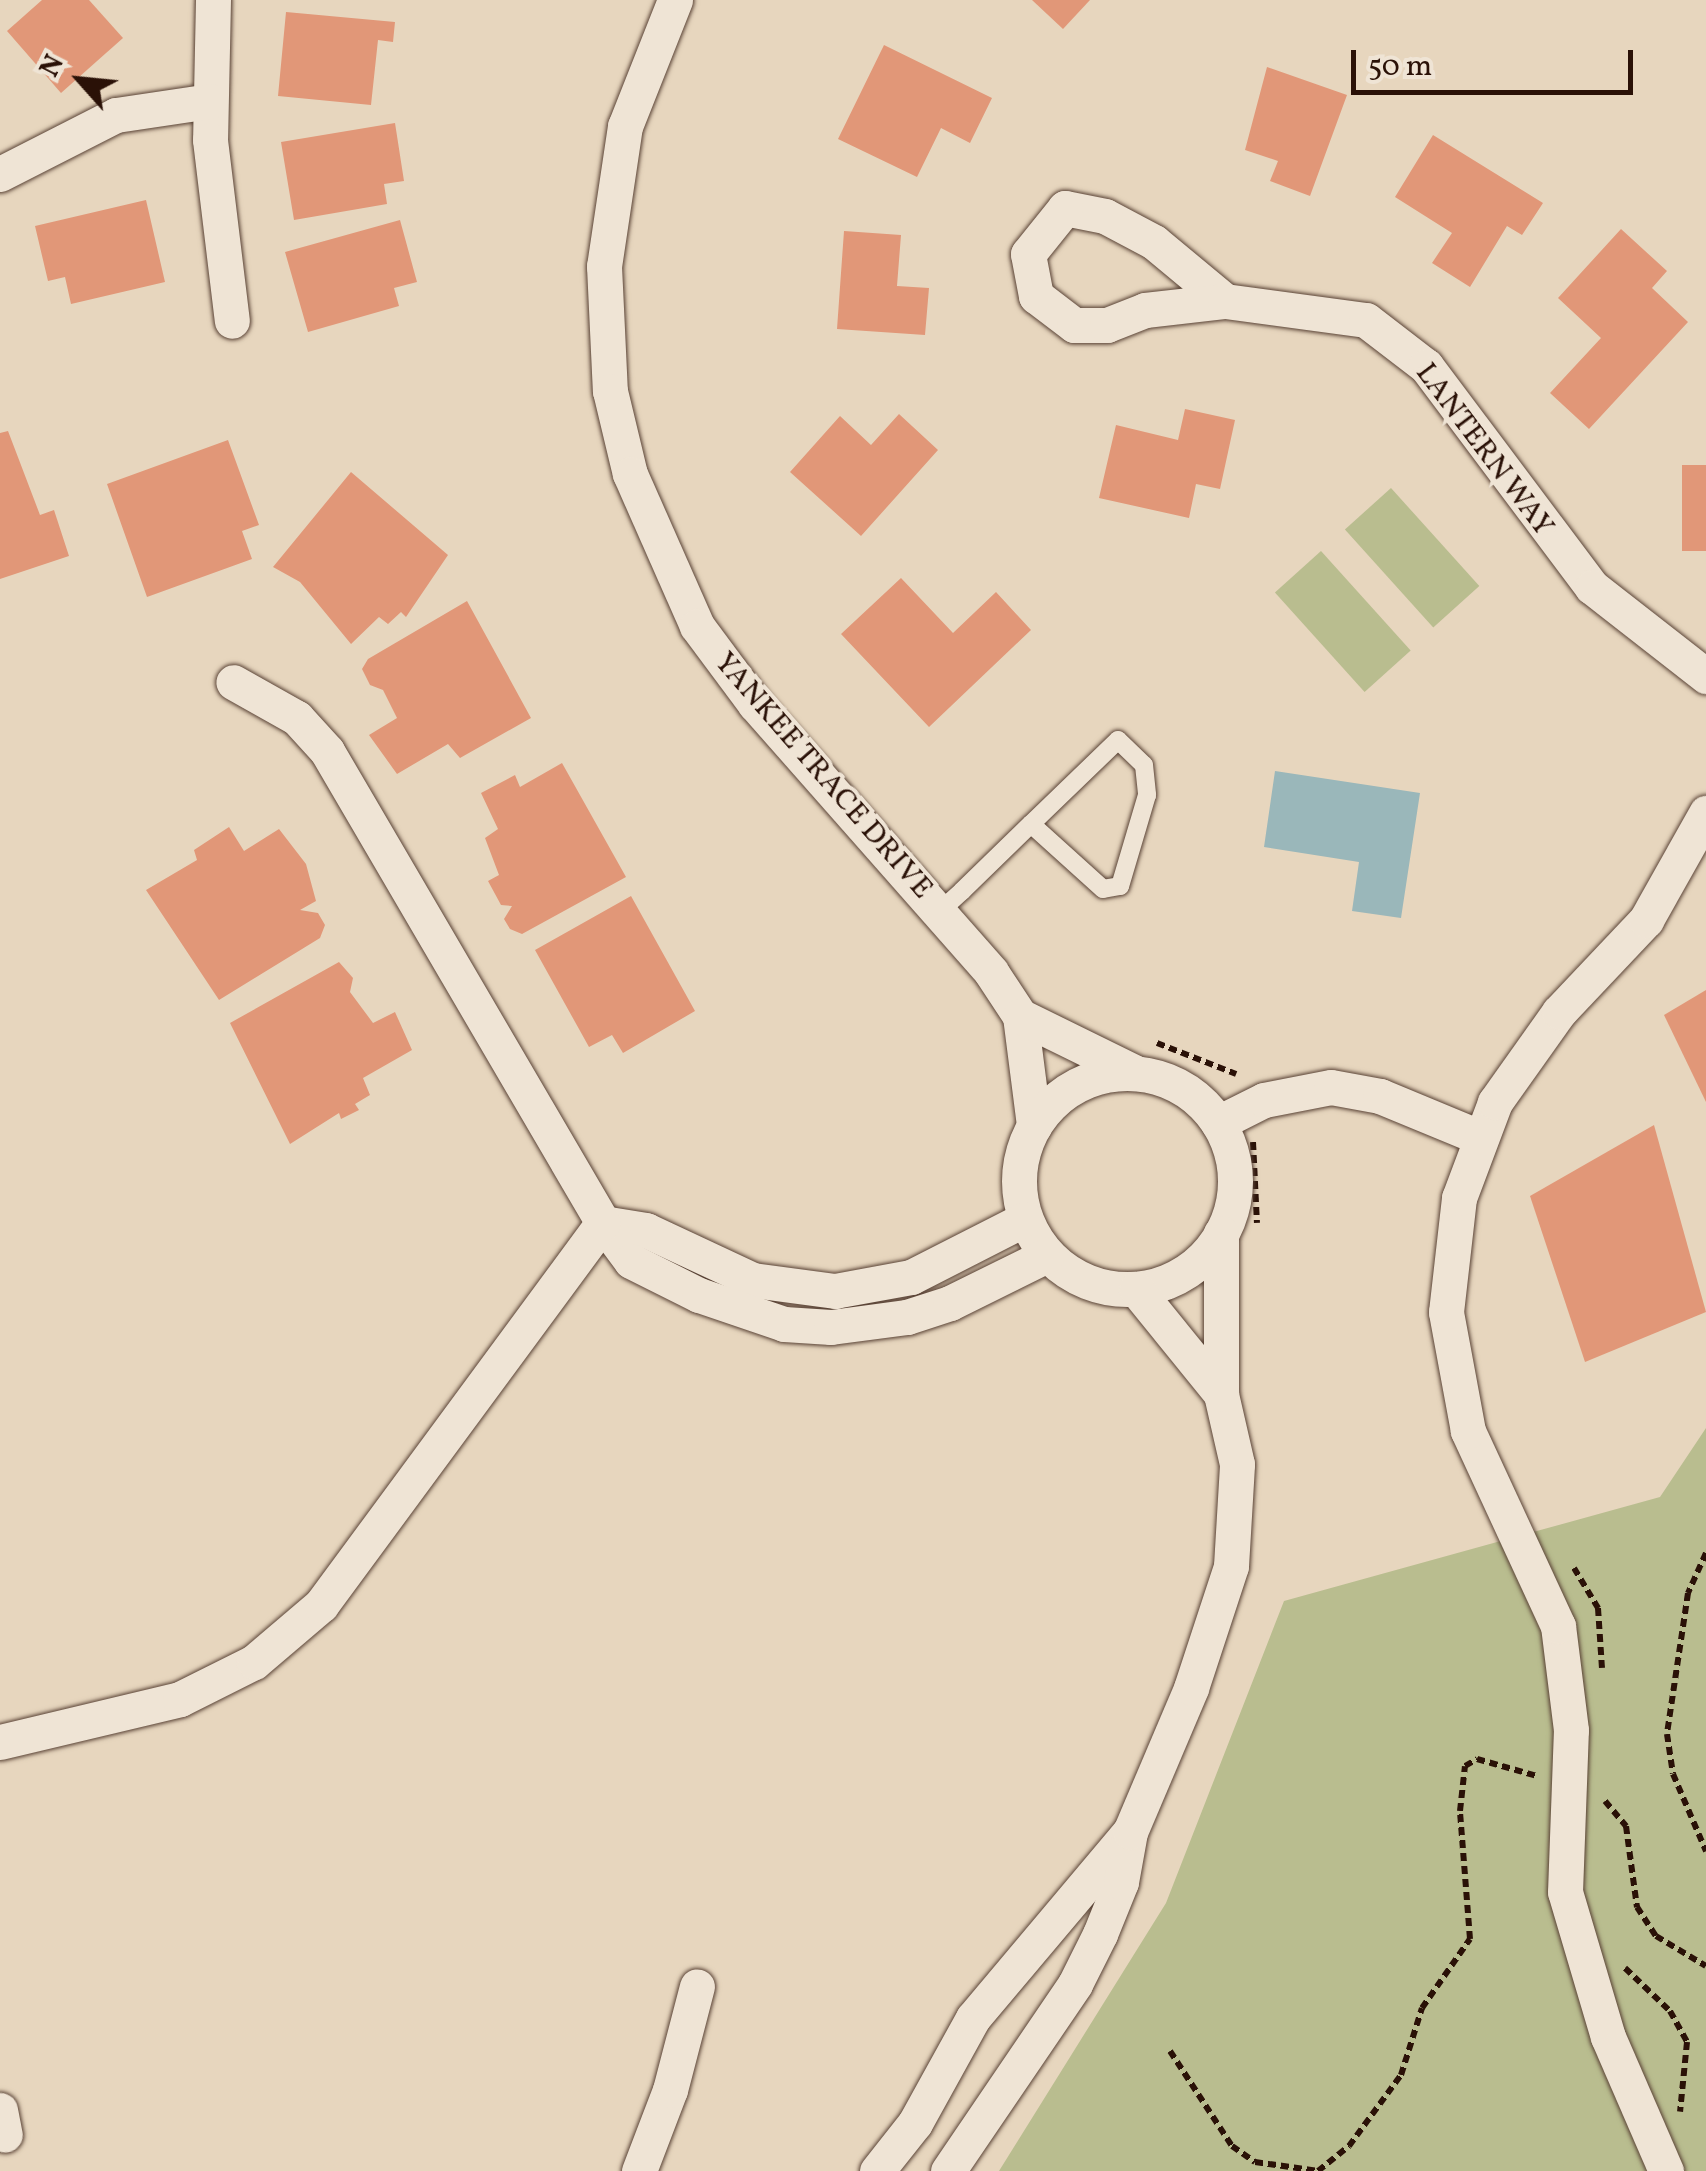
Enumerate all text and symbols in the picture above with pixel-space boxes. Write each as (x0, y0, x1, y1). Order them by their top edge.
north arrow (30, 30, 130, 130)
scale bar (1356, 30, 1638, 92)
text: 50 m (1368, 46, 1432, 88)
text: N (31, 48, 75, 84)
street label: LANTERN WAY (1407, 356, 1561, 544)
street label: YANKEE TRACE DRIVE (706, 645, 940, 907)

